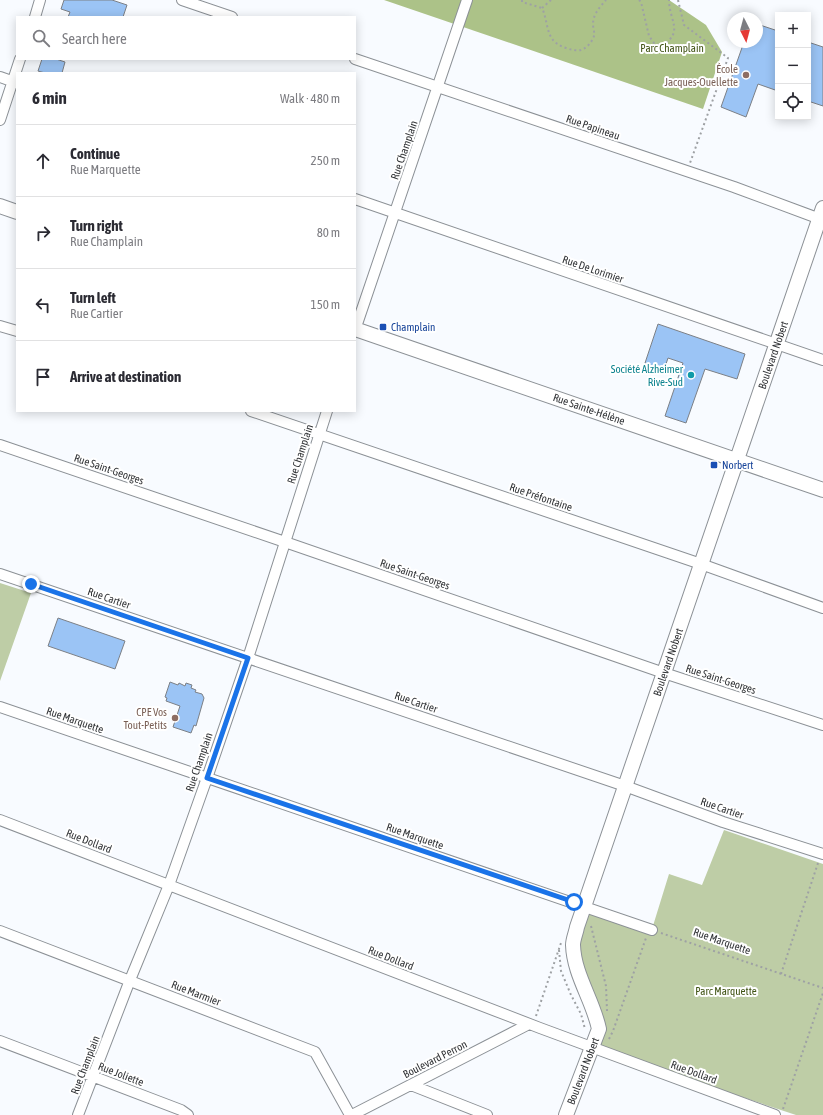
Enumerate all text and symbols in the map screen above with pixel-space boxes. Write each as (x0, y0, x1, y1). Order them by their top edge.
north arrow (727, 12, 763, 48)
map controls (775, 12, 811, 120)
button: + (775, 12, 811, 48)
search box (16, 16, 356, 60)
icon: search (30, 27, 52, 49)
text: Search here (62, 30, 127, 47)
park label: Parc Champlain (640, 42, 704, 54)
button: − (775, 48, 811, 84)
place label: École Jacques-Ouellette (664, 63, 738, 88)
marker: École Jacques-Ouellette (741, 70, 751, 80)
button: locate (775, 84, 811, 120)
text: 6 min (32, 88, 67, 108)
text: Walk · 480 m (280, 91, 340, 106)
street label: Rue Papineau (565, 112, 621, 142)
street label: Rue Champlain (388, 119, 420, 181)
text: Continue (70, 145, 120, 162)
icon: ahead (32, 150, 54, 172)
text: 250 m (311, 153, 340, 168)
text: Rue Marquette (70, 162, 141, 177)
text: Turn right (70, 217, 123, 234)
icon: right (32, 222, 54, 244)
text: 80 m (317, 225, 340, 240)
text: Rue Champlain (70, 234, 143, 249)
street label: Rue De Lorimier (561, 253, 626, 285)
text: Turn left (70, 289, 116, 306)
icon: left (32, 294, 54, 316)
text: 150 m (311, 297, 340, 312)
text: Rue Cartier (70, 306, 123, 321)
street label: Boulevard Nobert (756, 319, 790, 391)
place label: Champlain (391, 321, 435, 333)
marker: Champlain (378, 322, 388, 332)
place label: Société Alzheimer Rive-Sud (611, 363, 684, 388)
icon: arrive (32, 366, 54, 388)
text: Arrive at destination (70, 368, 181, 385)
marker: Société Alzheimer Rive-Sud (686, 370, 696, 380)
street label: Rue Sainte-Hélène (551, 391, 627, 427)
street label: Rue Champlain (285, 423, 315, 485)
street label: Rue Saint-Georges (72, 451, 146, 487)
place label: Norbert (722, 459, 753, 471)
marker: Norbert (709, 460, 719, 470)
street label: Rue Préfontaine (508, 481, 574, 513)
street label: Rue Saint-Georges (378, 556, 452, 592)
route end (22, 575, 40, 593)
street label: Rue Cartier (86, 585, 133, 611)
street label: Boulevard Nobert (651, 626, 685, 698)
street label: Rue Saint-Georges (684, 662, 758, 696)
street label: Rue Cartier (393, 689, 440, 715)
street label: Rue Marquette (45, 705, 105, 735)
place label: CPE Vos Tout-Petits (123, 706, 167, 731)
marker: CPE Vos Tout-Petits (170, 713, 180, 723)
street label: Rue Champlain (183, 731, 215, 793)
street label: Rue Cartier (699, 795, 746, 821)
street label: Rue Marquette (385, 821, 445, 851)
street label: Rue Dollard (64, 827, 114, 855)
route start (565, 893, 583, 911)
street label: Rue Marquette (692, 926, 752, 956)
street label: Rue Dollard (366, 944, 416, 972)
street label: Rue Marmier (170, 978, 223, 1008)
park label: Parc Marquette (695, 985, 757, 997)
street label: Rue Champlain (68, 1034, 102, 1096)
street label: Boulevard Nobert (565, 1036, 601, 1106)
street label: Boulevard Perron (401, 1038, 469, 1080)
street label: Rue Dollard (669, 1058, 719, 1086)
street label: Rue Joliette (97, 1060, 145, 1088)

